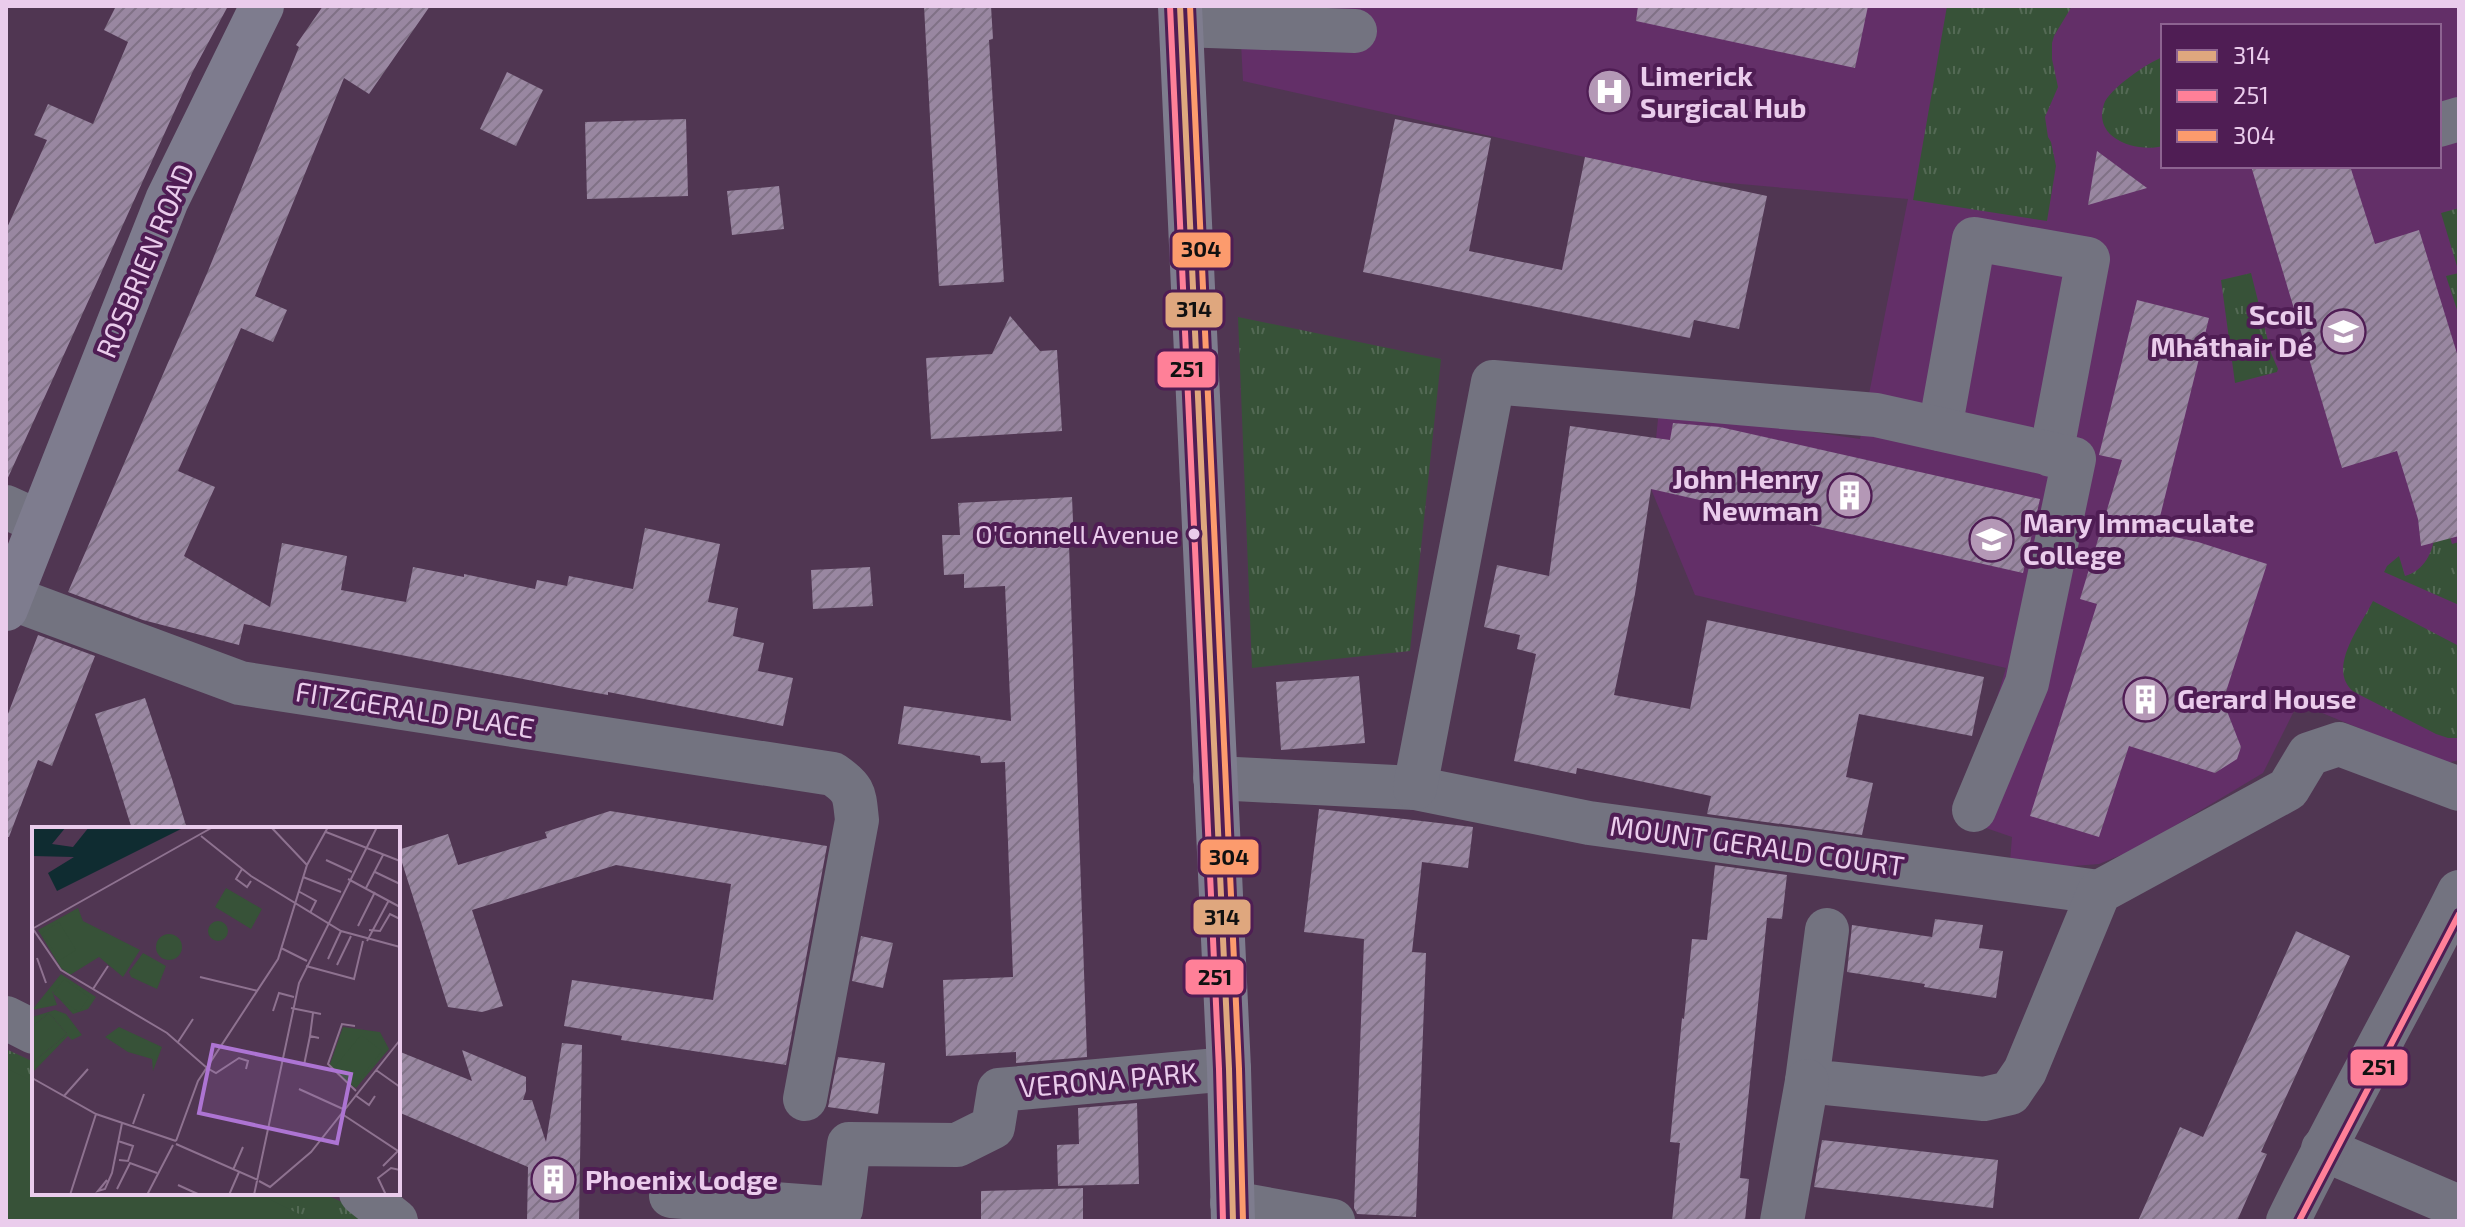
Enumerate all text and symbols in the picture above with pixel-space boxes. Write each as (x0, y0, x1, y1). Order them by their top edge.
legend (2161, 24, 2441, 168)
text: 314 (2233, 40, 2271, 69)
place label: Limerick Surgical Hub (1640, 58, 1806, 124)
hospital icon: Limerick Surgical Hub (1585, 68, 1633, 116)
text: 251 (2233, 80, 2269, 109)
text: 304 (2233, 120, 2276, 149)
street label: ROSBRIEN ROAD (88, 159, 200, 363)
line badge: 304 (1171, 231, 1232, 269)
text: 304 (1181, 235, 1221, 261)
line badge: 314 (1164, 291, 1224, 329)
text: 314 (1176, 295, 1212, 321)
place label: Scoil Mháthair Dé (2150, 297, 2314, 363)
school or university icon: Scoil Mháthair Dé (2320, 307, 2368, 355)
line badge: 251 (1156, 350, 1217, 389)
text: 251 (1170, 355, 1204, 381)
place label: John Henry Newman (1673, 461, 1819, 527)
building icon: John Henry Newman (1826, 471, 1874, 519)
place label: Mary Immaculate College (2023, 505, 2255, 571)
school or university icon: Mary Immaculate College (1968, 515, 2016, 563)
place label: O'Connell Avenue (975, 518, 1179, 549)
marker: O'Connell Avenue (1186, 526, 1202, 542)
street label: FITZGERALD PLACE (293, 673, 537, 745)
building icon: Gerard House (2122, 675, 2170, 723)
place label: Gerard House (2177, 681, 2356, 715)
street label: MOUNT GERALD COURT (1608, 808, 1907, 883)
inset map (32, 827, 400, 1195)
line badge: 304 (1199, 838, 1260, 876)
text: 304 (1209, 843, 1249, 869)
line badge: 314 (1192, 898, 1252, 936)
text: 314 (1204, 903, 1240, 929)
line badge: 251 (1184, 958, 1245, 996)
text: 251 (1198, 963, 1232, 989)
line badge: 251 (2349, 1048, 2409, 1087)
text: 251 (2362, 1053, 2396, 1079)
street label: VERONA PARK (1018, 1054, 1199, 1104)
building icon: Phoenix Lodge (530, 1156, 578, 1204)
place label: Phoenix Lodge (585, 1162, 778, 1196)

